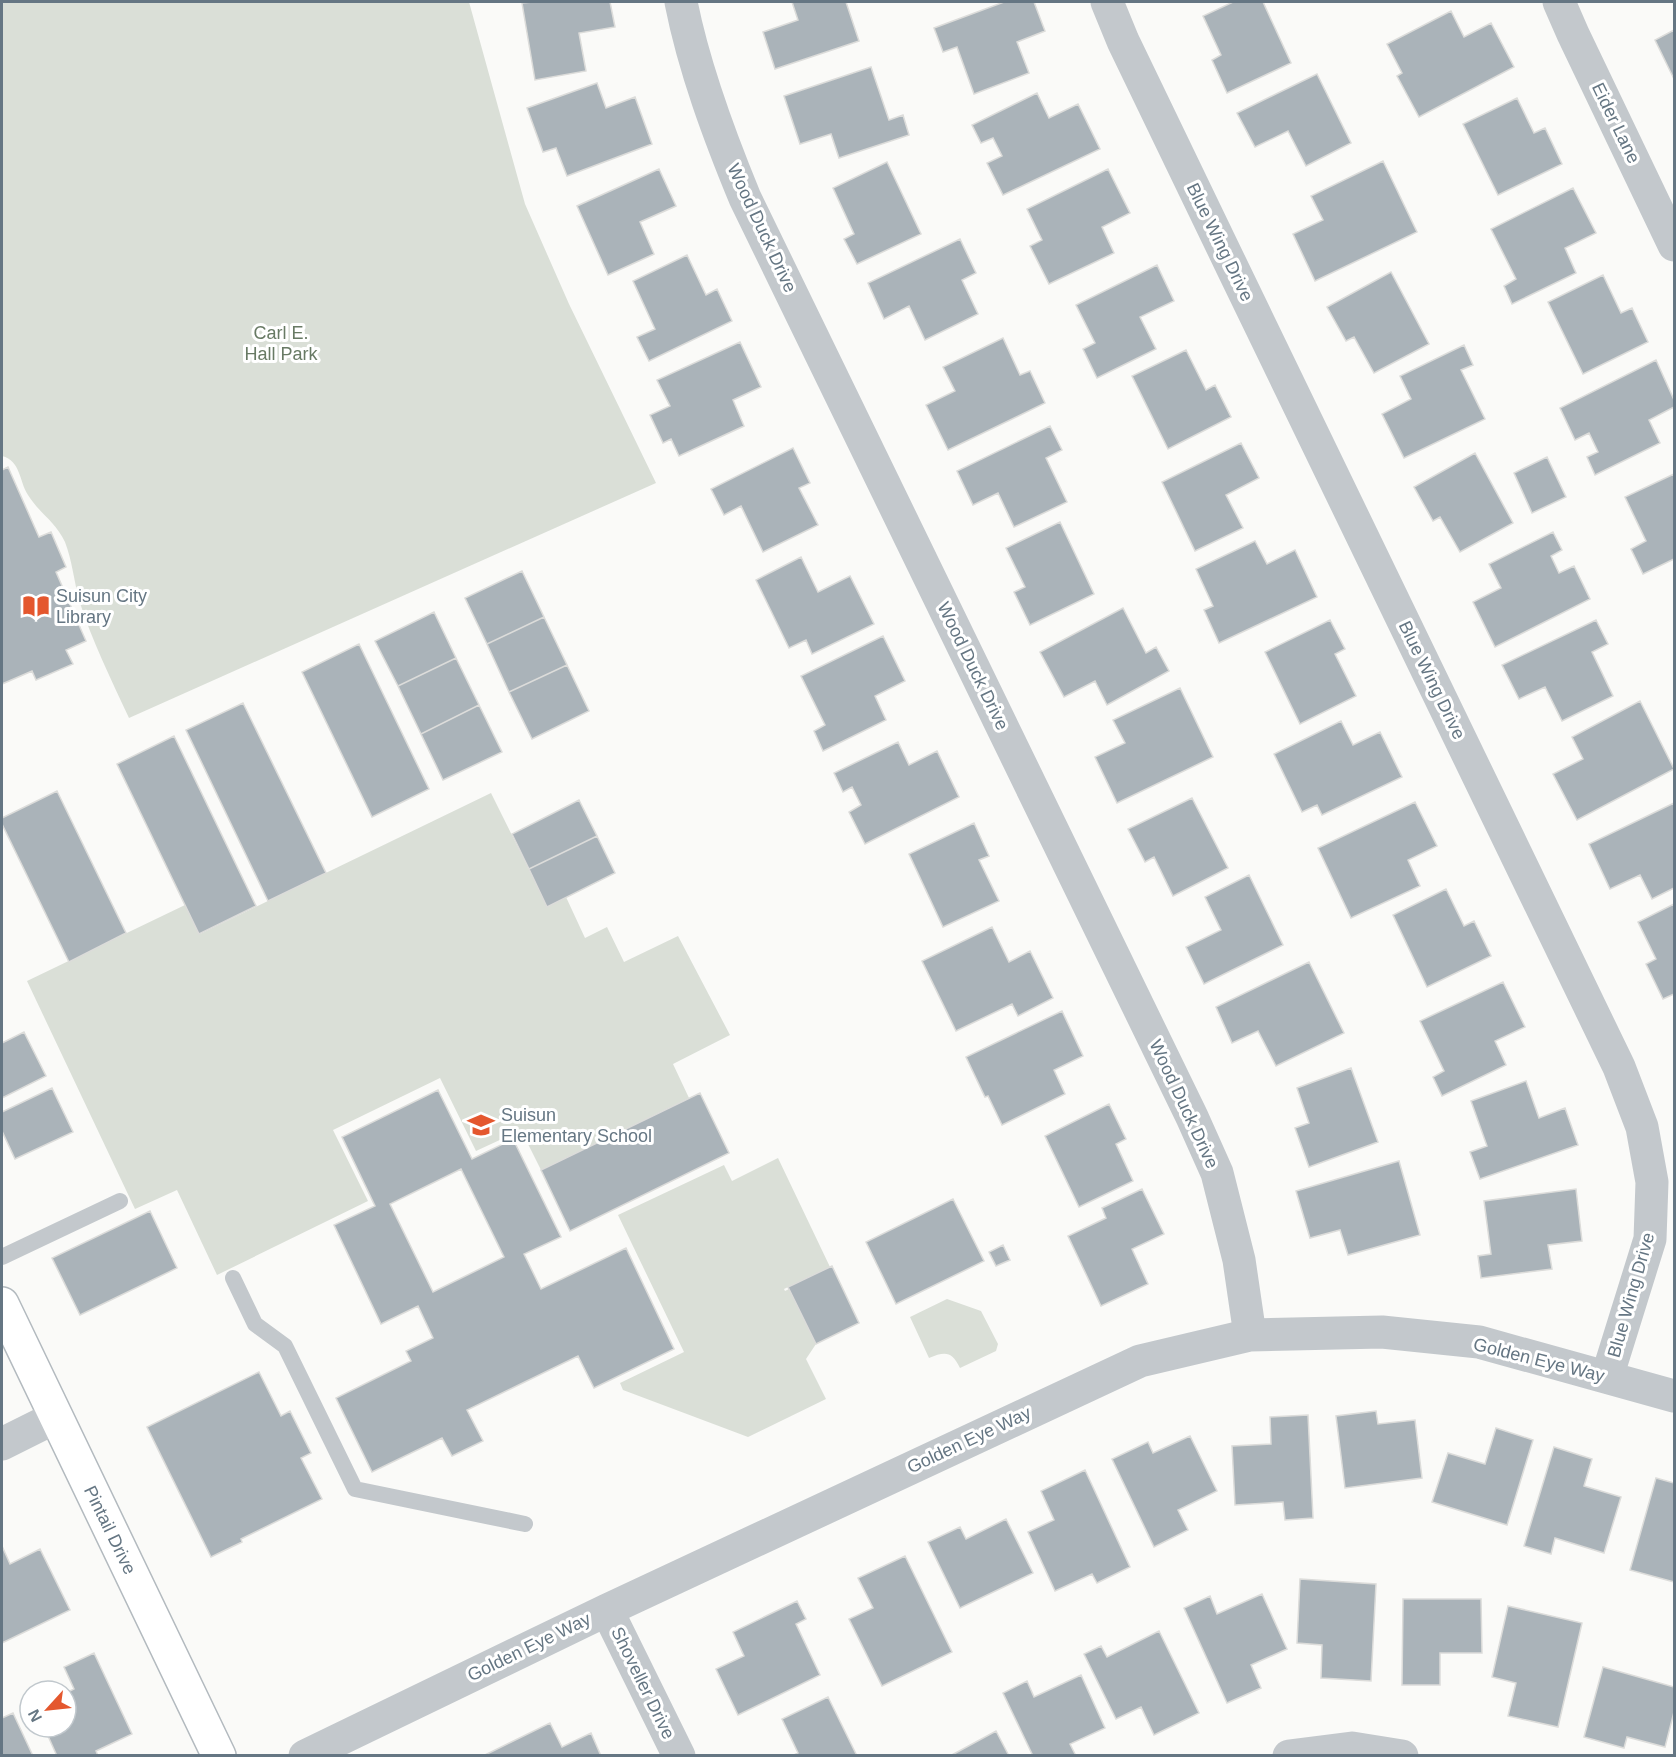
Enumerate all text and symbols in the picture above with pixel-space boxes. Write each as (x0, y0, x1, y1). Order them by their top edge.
street label: Eider Lane (1588, 79, 1644, 167)
street label: Wood Duck Drive (723, 160, 801, 296)
street label: Blue Wing Drive (1183, 180, 1257, 304)
park label: Carl E. Hall Park (244, 323, 319, 364)
place label: Suisun City Library (56, 586, 147, 627)
library icon: Suisun City Library (21, 591, 51, 621)
street label: Wood Duck Drive (933, 599, 1013, 733)
street label: Blue Wing Drive (1395, 618, 1469, 742)
street label: Wood Duck Drive (1145, 1036, 1223, 1172)
place label: Suisun Elementary School (501, 1105, 652, 1146)
school or university icon: Suisun Elementary School (466, 1110, 496, 1140)
street label: Blue Wing Drive (1604, 1230, 1658, 1360)
street label: Golden Eye Way (1471, 1334, 1607, 1386)
street label: Golden Eye Way (904, 1403, 1034, 1477)
street label: Pintail Drive (80, 1482, 140, 1578)
street label: Golden Eye Way (464, 1609, 594, 1685)
street label: Shoveller Drive (607, 1624, 679, 1742)
north arrow (18, 1679, 78, 1739)
text: N (25, 1707, 45, 1725)

